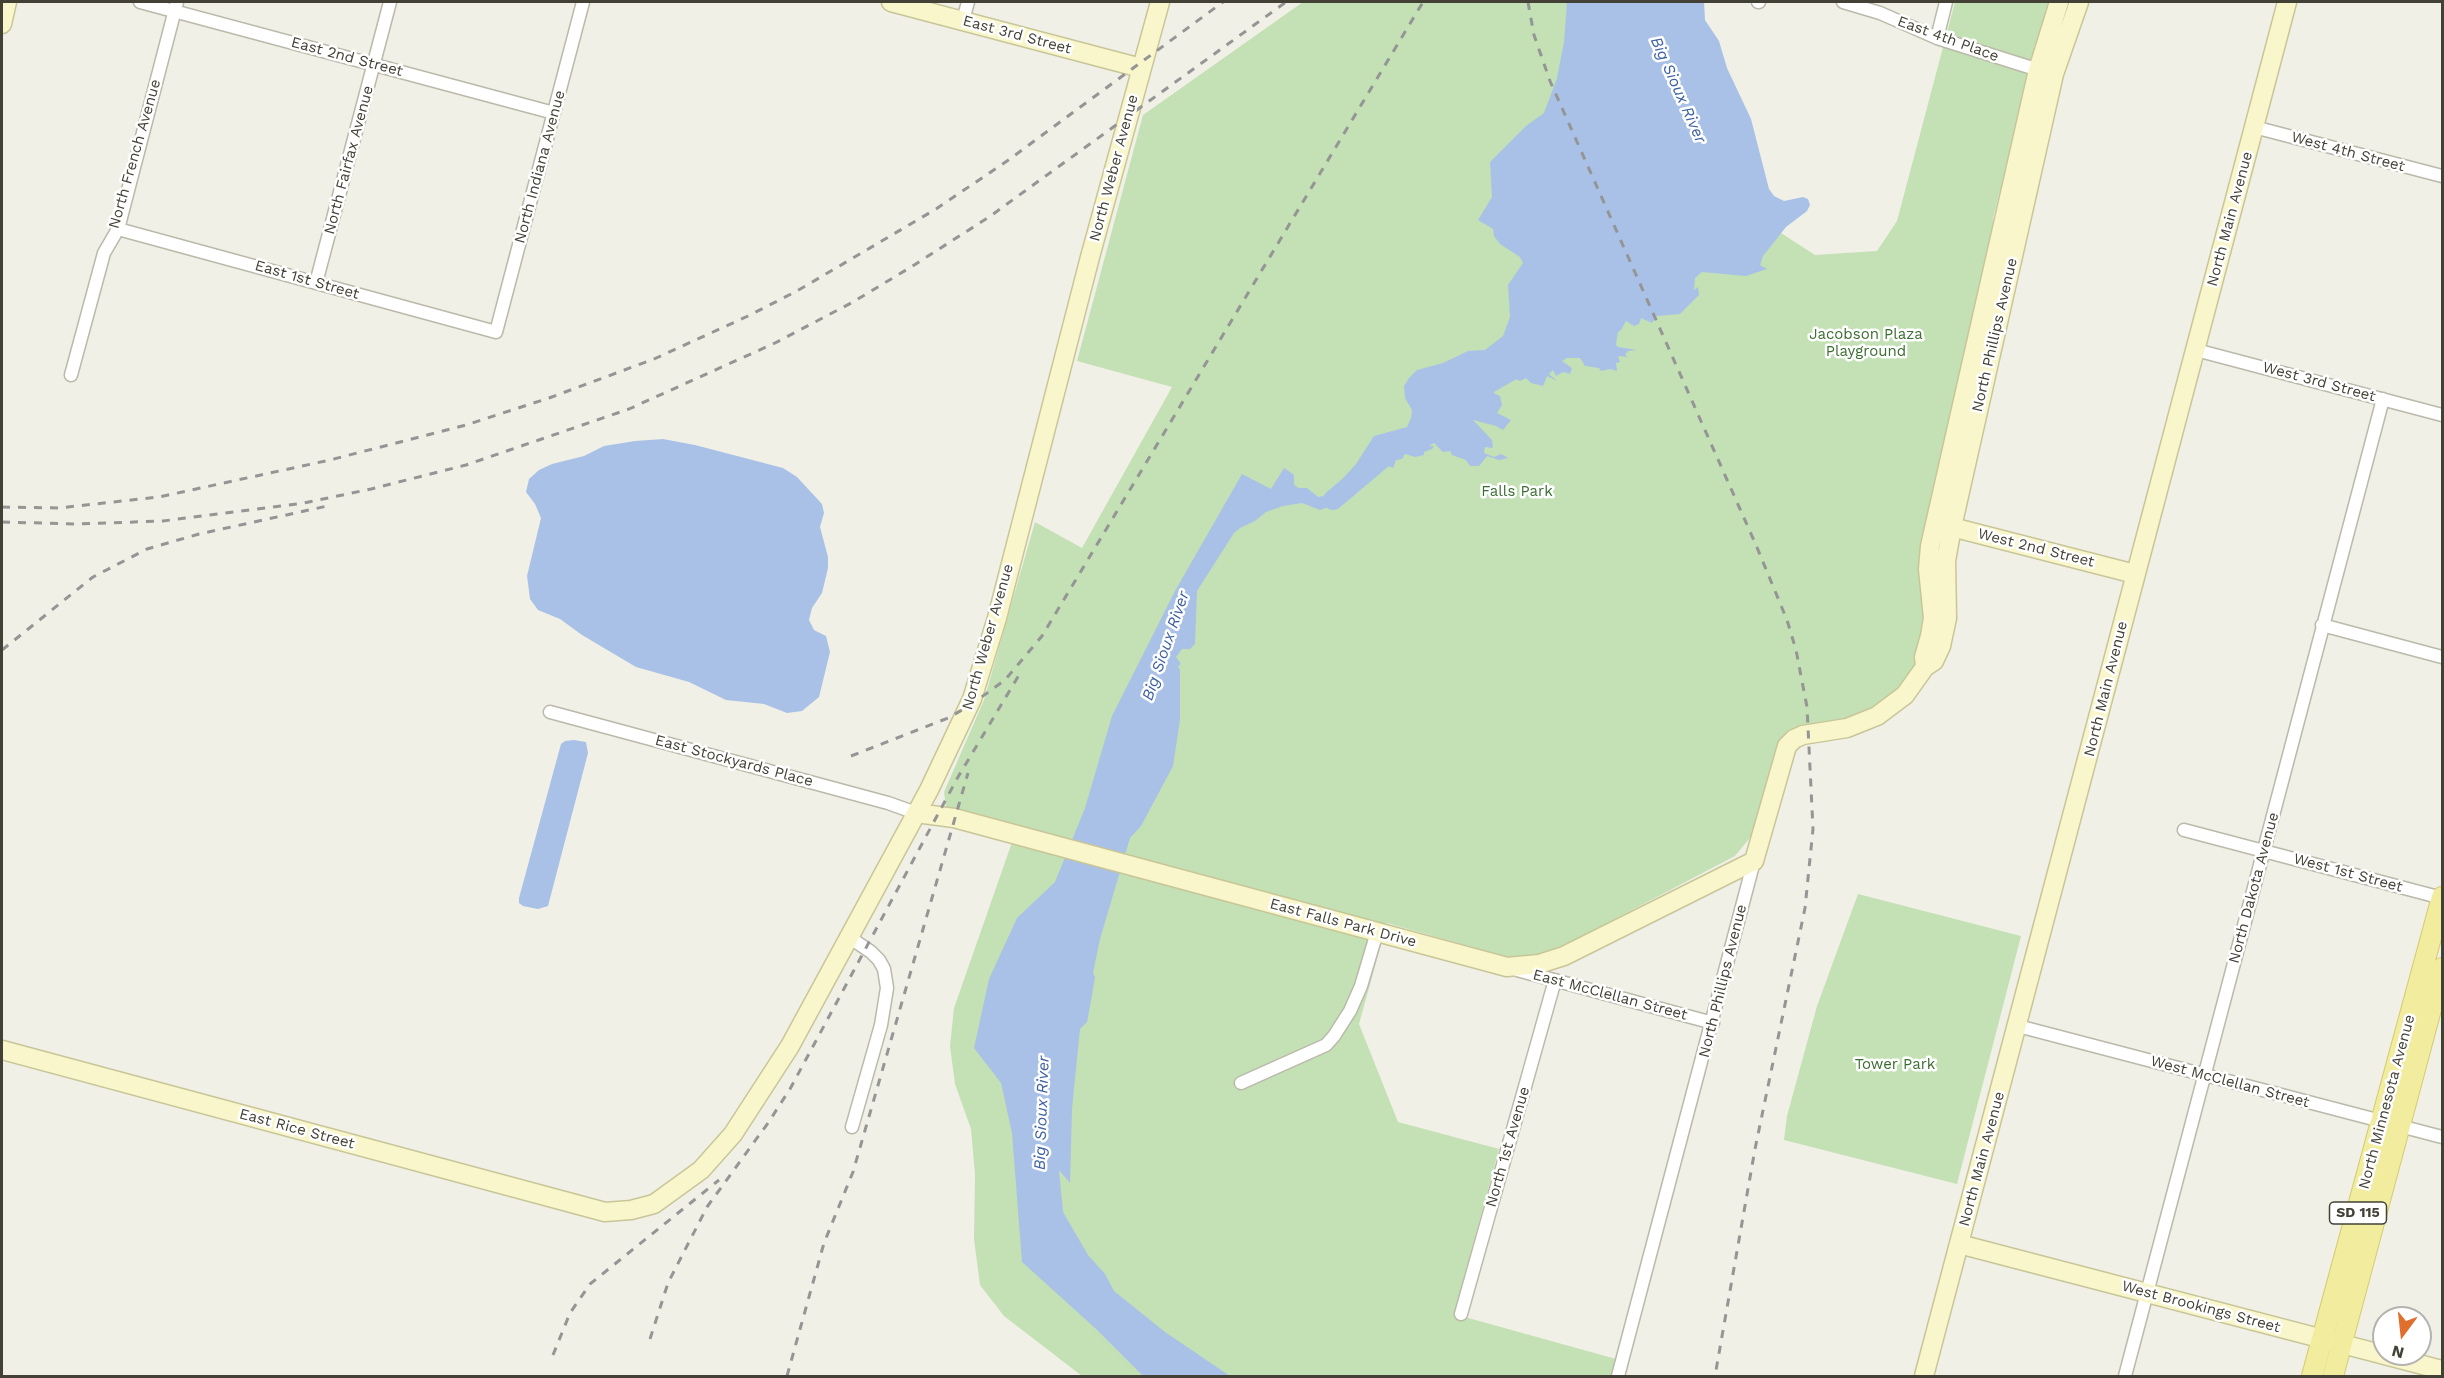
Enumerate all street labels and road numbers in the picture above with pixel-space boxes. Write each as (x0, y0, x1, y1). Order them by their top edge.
street label: East 3rd Street (961, 12, 1073, 58)
street label: East 4th Place (1895, 12, 2001, 66)
street label: East 2nd Street (289, 33, 405, 81)
street label: North French Avenue (105, 77, 165, 231)
street label: North Fairfax Avenue (320, 84, 378, 236)
street label: North Indiana Avenue (511, 88, 569, 246)
street label: North Weber Avenue (1086, 93, 1142, 243)
street label: West 4th Street (2289, 128, 2407, 176)
street label: North Main Avenue (2203, 150, 2257, 288)
street label: North Phillips Avenue (1969, 256, 2021, 414)
street label: East 1st Street (253, 257, 361, 303)
street label: West 3rd Street (2261, 358, 2377, 406)
street label: West 2nd Street (1976, 525, 2096, 571)
street label: North Weber Avenue (959, 562, 1017, 712)
street label: North Main Avenue (2080, 619, 2132, 759)
street label: East Stockyards Place (653, 731, 815, 791)
street label: North Dakota Avenue (2225, 811, 2283, 965)
street label: West 1st Street (2291, 850, 2405, 896)
street label: East Falls Park Drive (1268, 895, 1418, 951)
street label: North Phillips Avenue (1695, 902, 1751, 1060)
street label: East McClellan Street (1531, 966, 1689, 1024)
street label: North Minnesota Avenue (2355, 1013, 2419, 1191)
street label: West McClellan Street (2149, 1052, 2311, 1112)
street label: North 1st Avenue (1482, 1085, 1534, 1209)
street label: North Main Avenue (1955, 1090, 2009, 1228)
street label: East Rice Street (237, 1105, 357, 1153)
road number: SD 115 (2330, 1202, 2386, 1224)
street label: West Brookings Street (2120, 1277, 2282, 1337)

